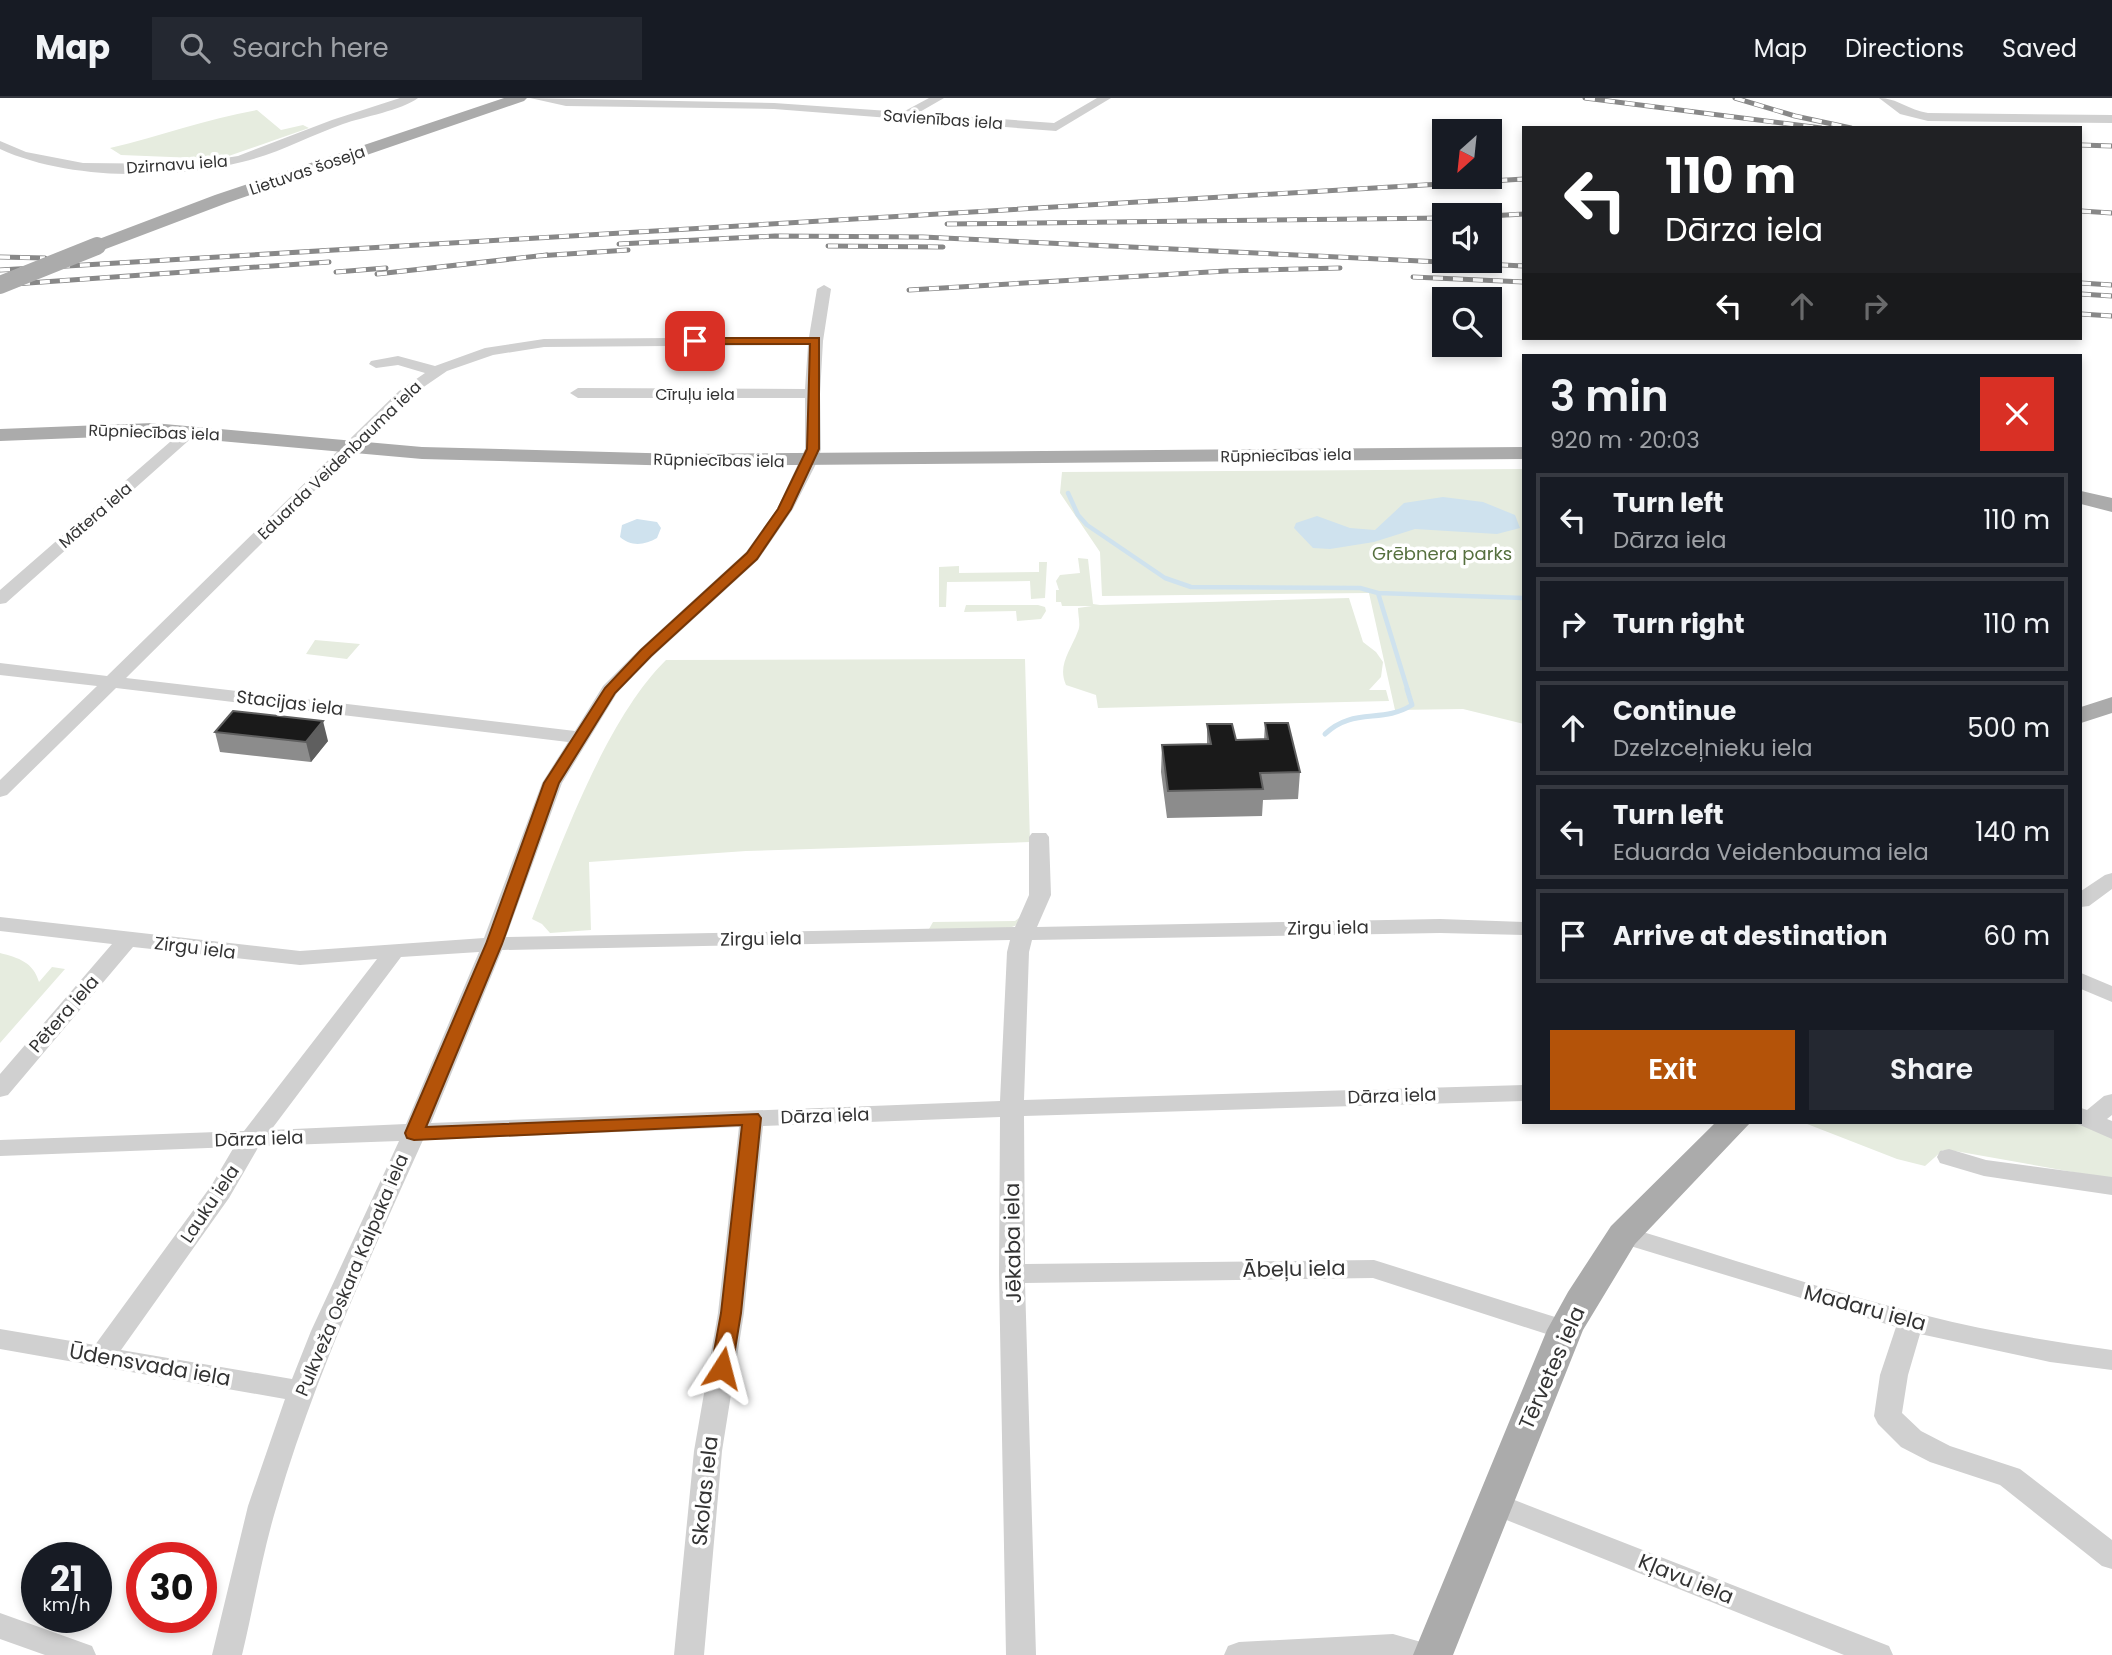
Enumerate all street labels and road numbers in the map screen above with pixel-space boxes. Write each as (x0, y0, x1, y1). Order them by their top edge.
street label: Savienības iela (882, 104, 1004, 135)
street label: Lietuvas šoseja (246, 140, 368, 201)
street label: Dzirnavu iela (126, 149, 229, 180)
street label: Eduarda Veidenbauma iela (252, 376, 426, 545)
street label: Cīruļu iela (655, 383, 735, 406)
street label: Rūpniecības iela (88, 419, 220, 446)
street label: Rūpniecības iela (1220, 443, 1352, 468)
street label: Rūpniecības iela (653, 448, 785, 473)
street label: Mātera iela (54, 477, 137, 554)
street label: Stacijas iela (235, 684, 345, 721)
street label: Zirgu iela (1287, 914, 1369, 941)
street label: Zirgu iela (720, 925, 802, 952)
street label: Zirgu iela (153, 930, 237, 965)
street label: Pētera iela (23, 970, 104, 1058)
street label: Dārza iela (1347, 1081, 1437, 1110)
street label: Dārza iela (780, 1101, 870, 1130)
street label: Dārza iela (214, 1124, 304, 1153)
street label: Pulkveža Oskara Kalpaka iela (289, 1150, 414, 1400)
street label: Lauku iela (174, 1160, 245, 1248)
street label: Jēkaba iela (997, 1182, 1028, 1304)
street label: Ābeļu iela (1242, 1253, 1346, 1284)
street label: Madaru iela (1801, 1277, 1929, 1338)
street label: Tērvetes iela (1511, 1302, 1592, 1434)
street label: Ūdensvada iela (67, 1336, 233, 1393)
street label: Skolas iela (684, 1435, 725, 1547)
street label: Kļavu iela (1634, 1546, 1738, 1611)

